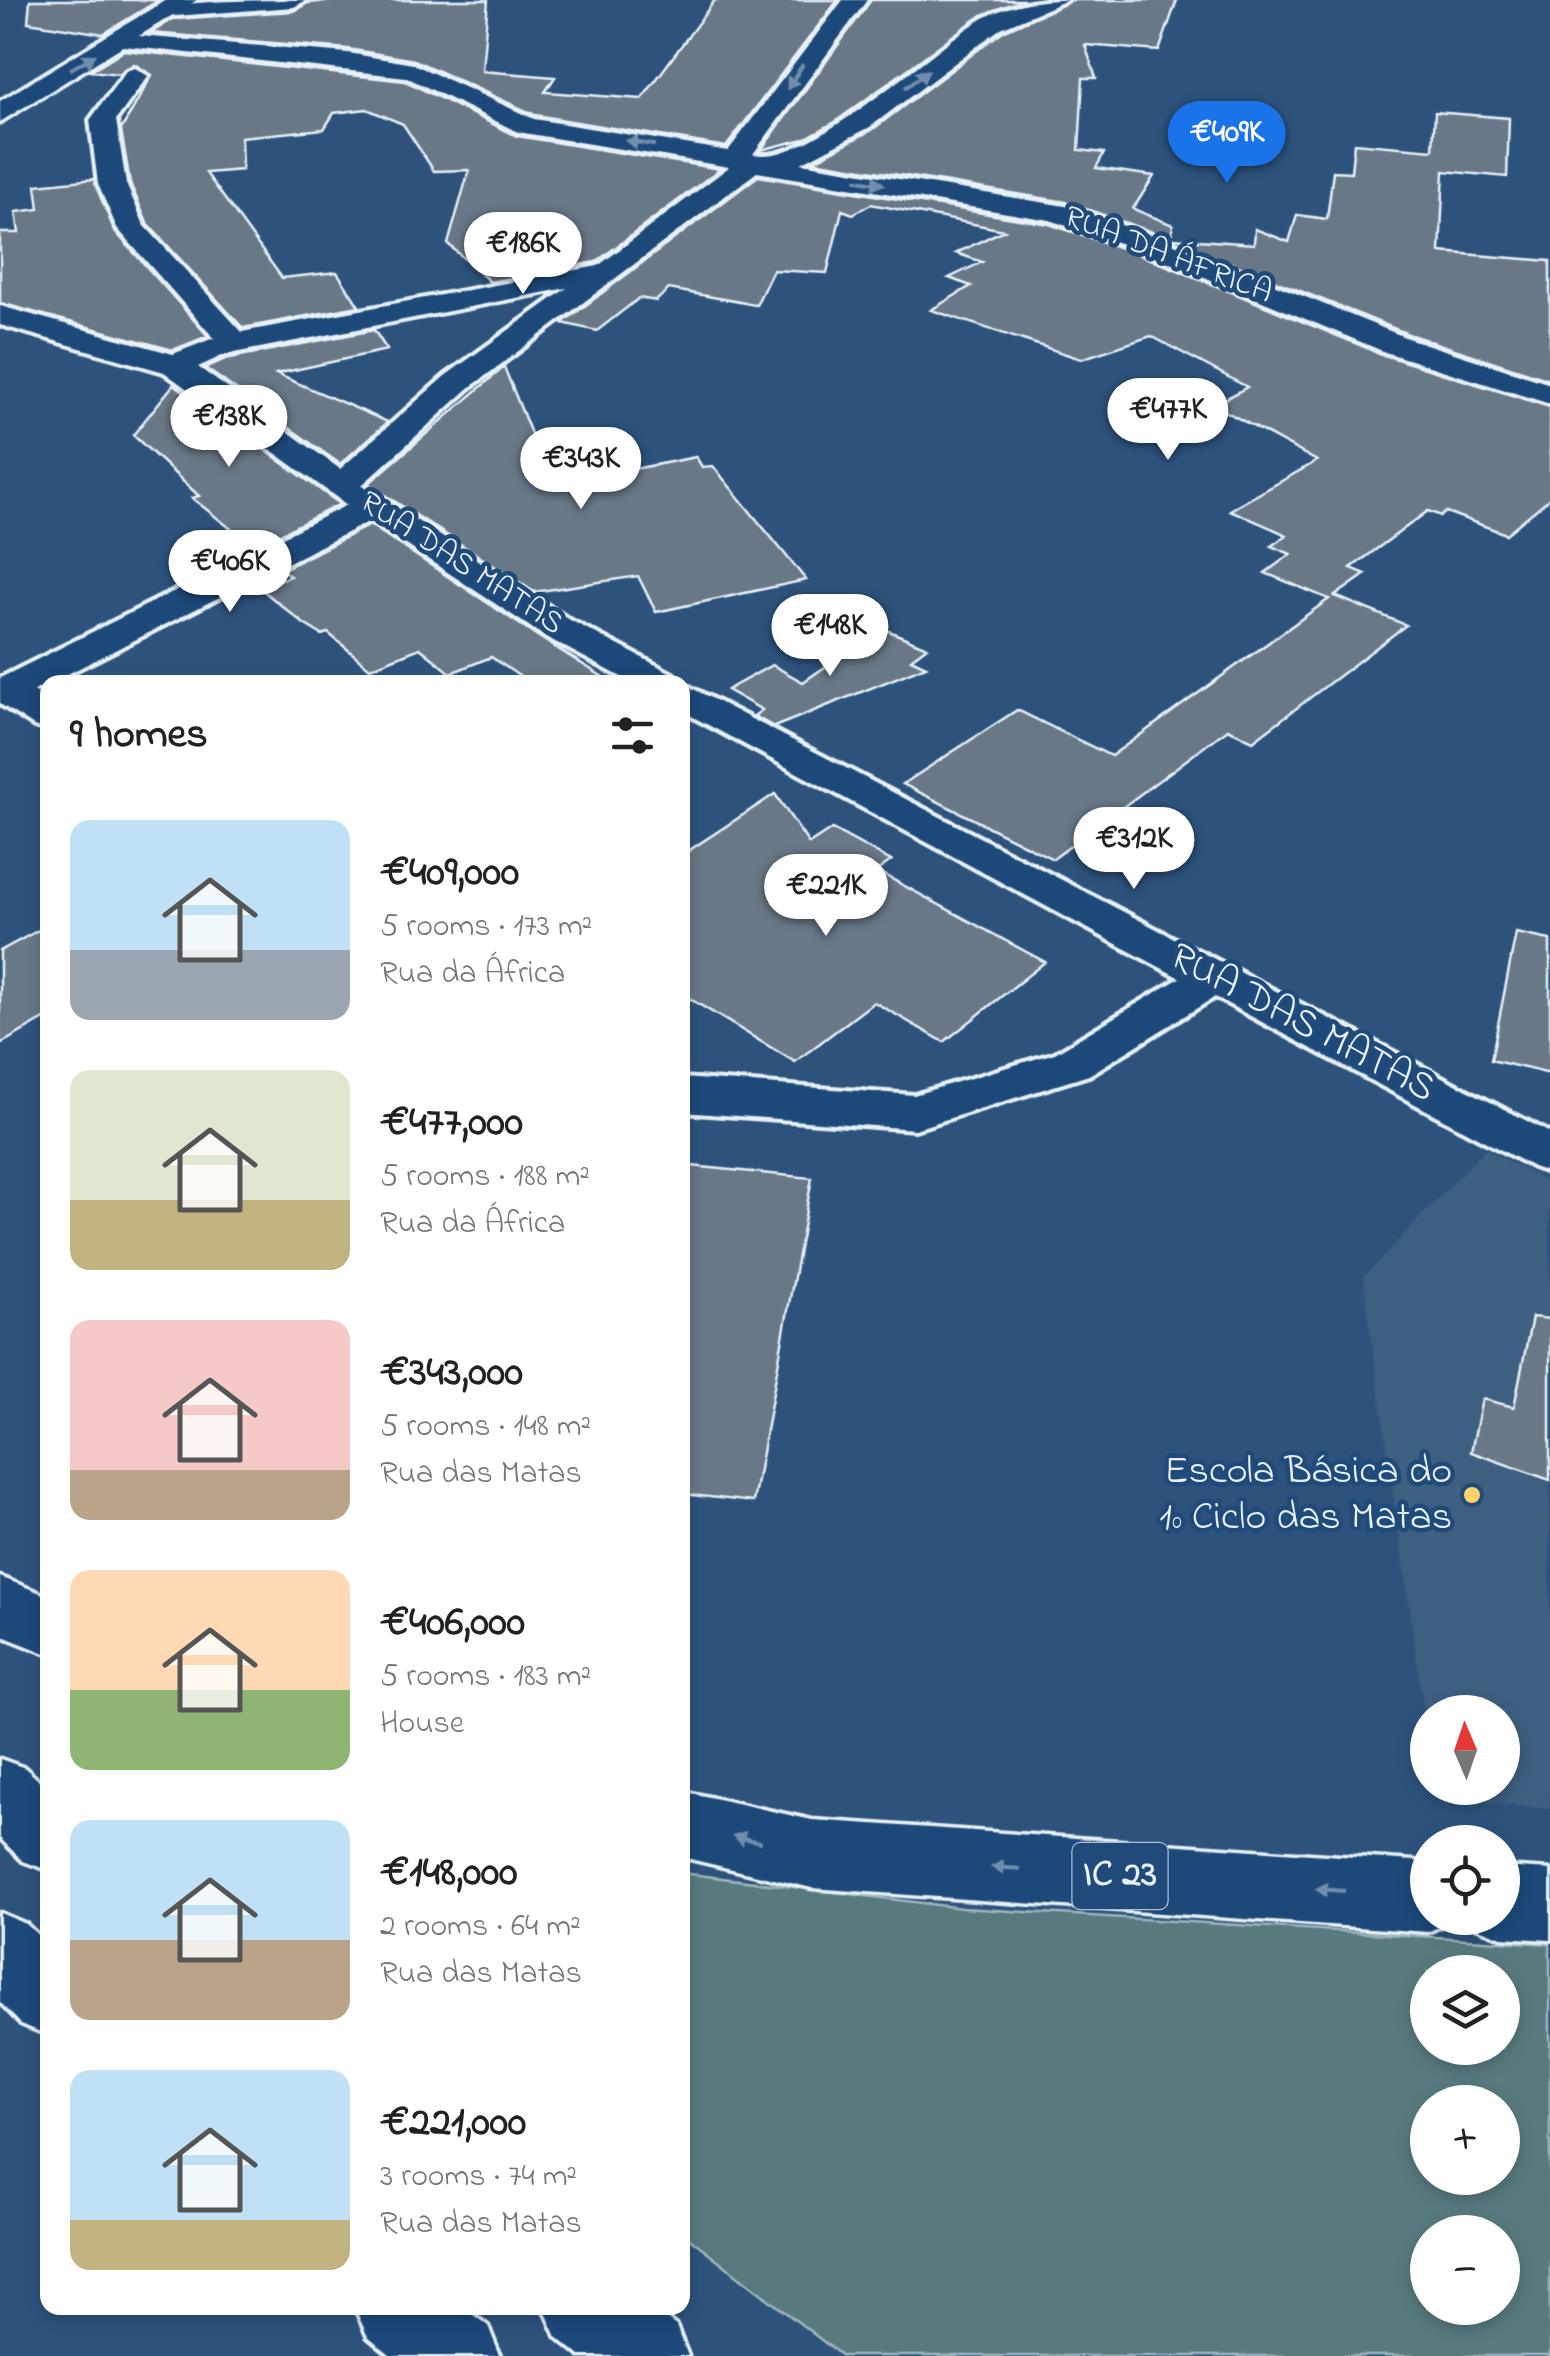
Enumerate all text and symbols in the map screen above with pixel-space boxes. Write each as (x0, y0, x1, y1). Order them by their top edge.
one-way arrow (69, 54, 97, 71)
one-way arrow (787, 63, 804, 91)
one-way arrow (904, 70, 930, 90)
pin: €409K (1157, 101, 1297, 186)
text: €409K (1190, 110, 1264, 157)
one-way arrow (623, 135, 655, 150)
one-way arrow (855, 175, 887, 190)
street label: RUA DA ÁFRICA (1057, 195, 1279, 317)
pin: €186K (453, 212, 593, 297)
text: €186K (486, 221, 560, 268)
pin: €477K (1098, 378, 1238, 463)
pin: €138K (159, 385, 299, 470)
text: €477K (1129, 387, 1207, 434)
text: €138K (192, 394, 266, 441)
pin: €343K (511, 427, 651, 512)
text: €343K (542, 436, 620, 483)
street label: RUA DAS MATAS (350, 480, 572, 648)
pin: €406K (160, 530, 300, 615)
text: €406K (191, 539, 269, 586)
pin: €148K (760, 594, 900, 679)
text: €148K (793, 603, 867, 650)
text: 9 homes (70, 705, 208, 766)
icon: filters (605, 708, 660, 763)
pin: €312K (1064, 807, 1204, 892)
text: €312K (1095, 816, 1173, 863)
text: €409,000 (380, 843, 519, 904)
pin: €221K (756, 854, 896, 939)
icon: home (150, 860, 270, 980)
text: €221K (786, 863, 866, 910)
text: 5 rooms · 173 m² (380, 904, 592, 951)
street label: RUA DAS MATAS (1158, 929, 1446, 1119)
text: Rua da África (380, 951, 565, 998)
text: €477,000 (380, 1093, 523, 1154)
icon: home (150, 1110, 270, 1230)
text: 5 rooms · 188 m² (380, 1154, 590, 1201)
text: Rua da África (380, 1201, 565, 1248)
text: €343,000 (380, 1343, 523, 1404)
icon: home (150, 1360, 270, 1480)
text: 5 rooms · 148 m² (380, 1404, 591, 1451)
place label: Escola Básica do 1º Ciclo das Matas (1159, 1443, 1452, 1548)
text: Rua das Matas (380, 1451, 582, 1498)
marker: Escola Básica do 1º Ciclo das Matas (1461, 1484, 1483, 1506)
text: €406,000 (380, 1593, 525, 1654)
icon: home (150, 1610, 270, 1730)
text: 5 rooms · 183 m² (380, 1654, 591, 1701)
north arrow (1410, 1695, 1520, 1805)
map controls (1410, 1695, 1520, 2325)
text: House (380, 1701, 464, 1748)
button: locate (1410, 1825, 1520, 1935)
one-way arrow (731, 1831, 762, 1846)
text: €148,000 (380, 1843, 517, 1904)
road number: IC 23 (1072, 1843, 1168, 1909)
icon: home (150, 1860, 270, 1980)
one-way arrow (990, 1860, 1021, 1876)
one-way arrow (1314, 1882, 1346, 1898)
text: 2 rooms · 64 m² (380, 1904, 581, 1951)
text: Rua das Matas (380, 1951, 582, 1998)
button: layers (1410, 1955, 1520, 2065)
button: + (1410, 2085, 1520, 2195)
text: €221,000 (380, 2093, 526, 2154)
icon: home (150, 2110, 270, 2230)
text: 3 rooms · 74 m² (380, 2154, 577, 2201)
text: Rua das Matas (380, 2201, 582, 2248)
button: − (1410, 2215, 1520, 2325)

